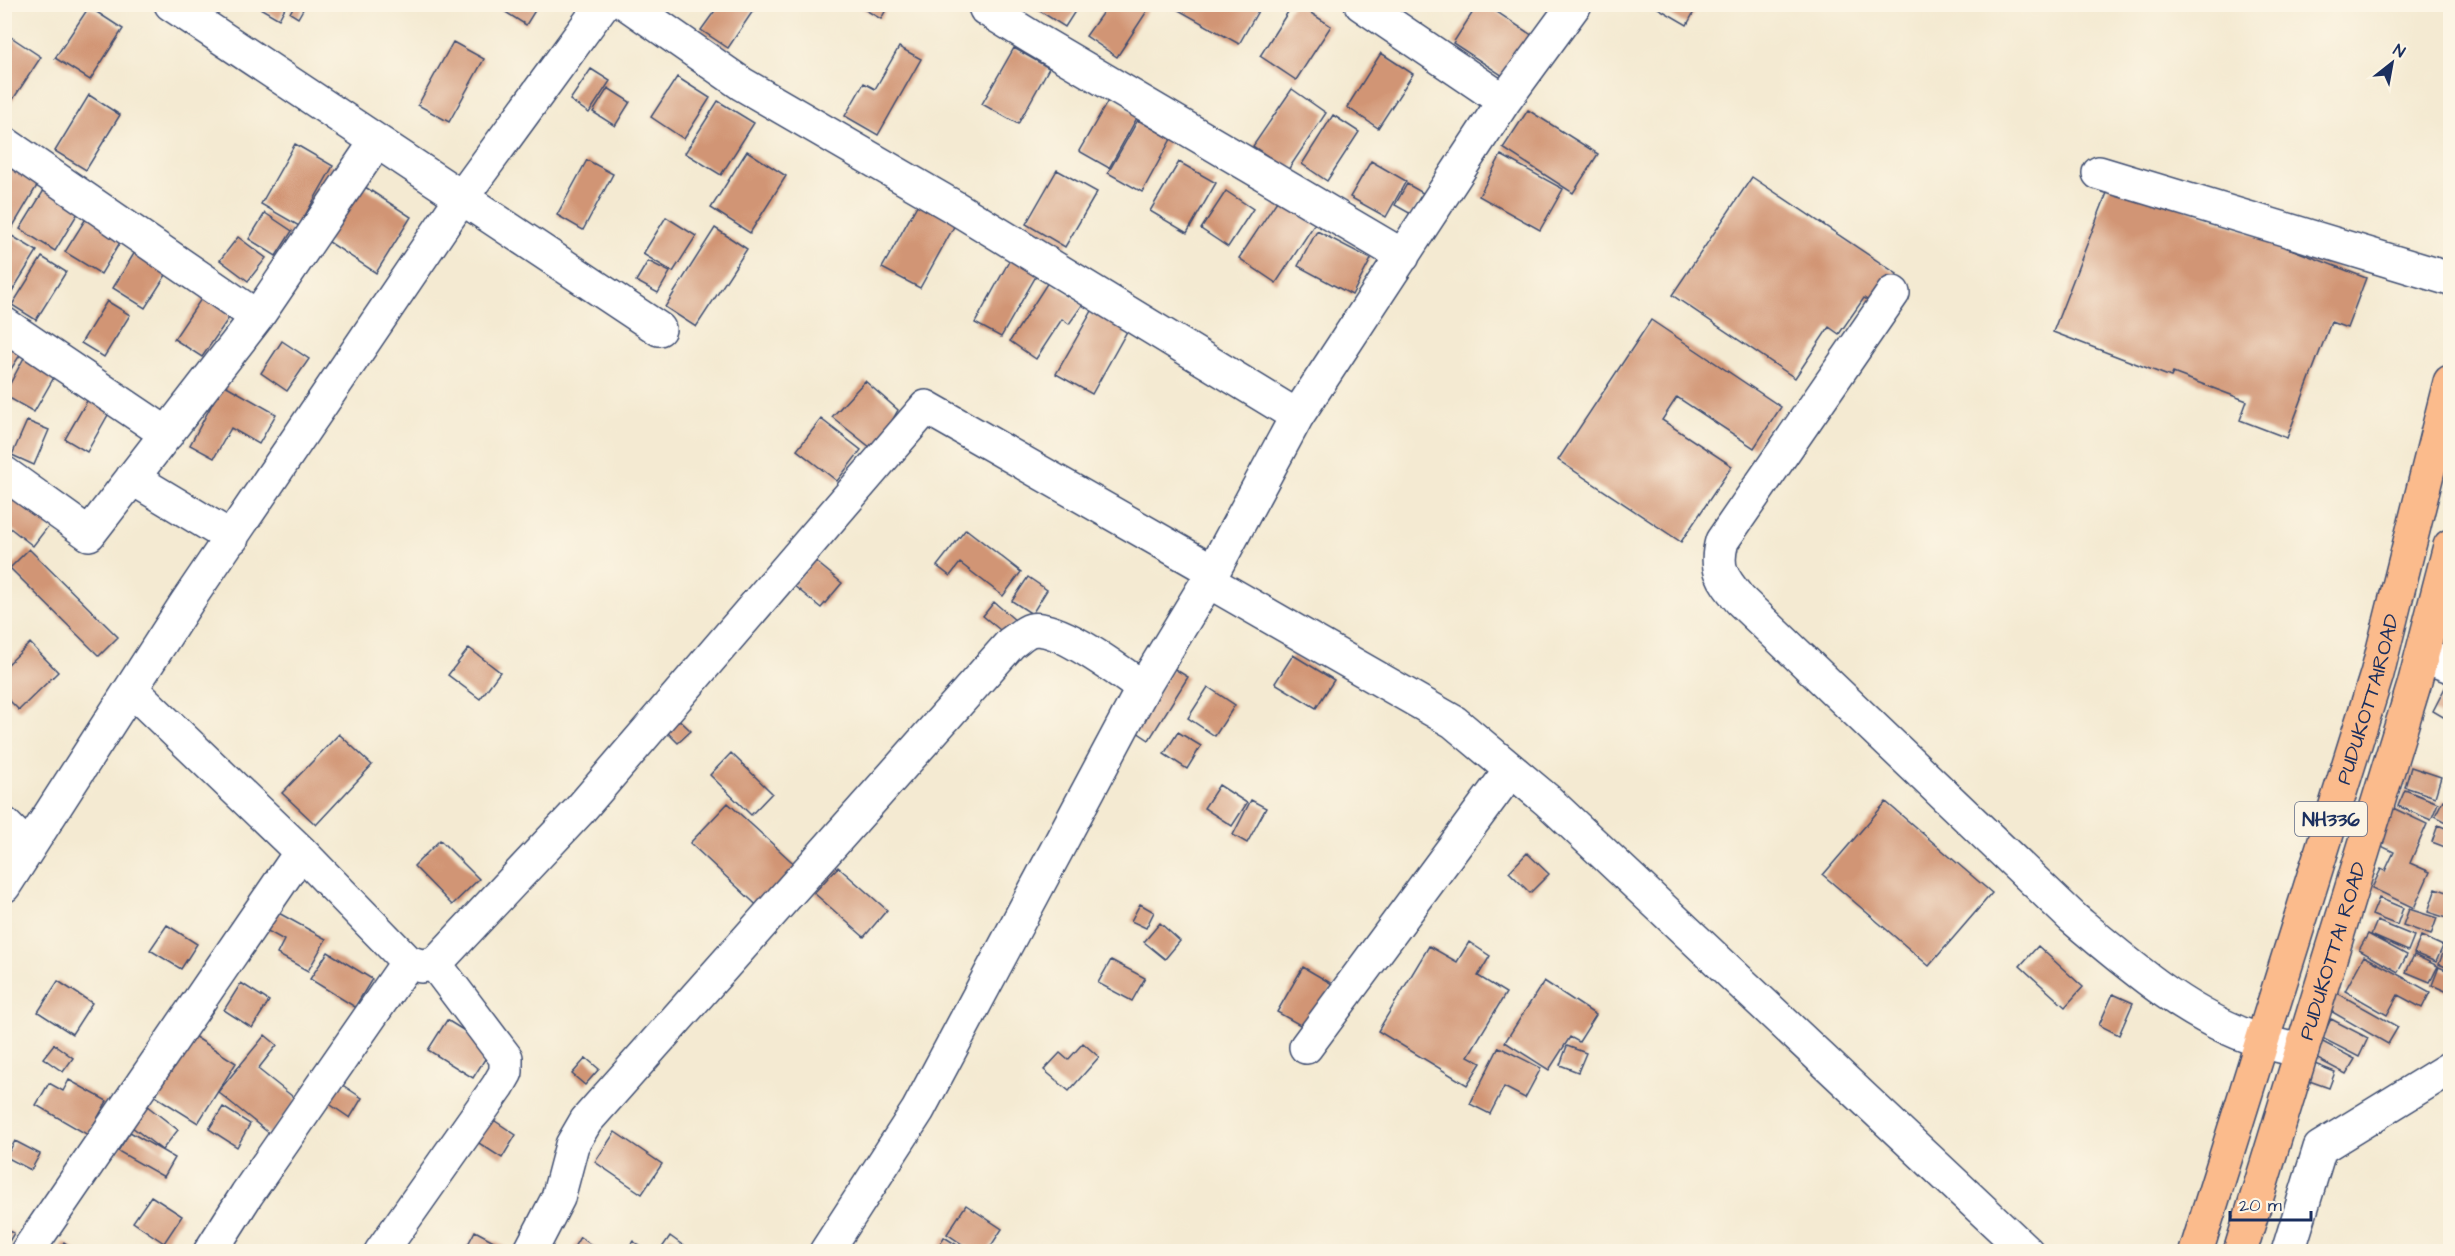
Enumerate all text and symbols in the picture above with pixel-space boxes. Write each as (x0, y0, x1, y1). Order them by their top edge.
north arrow (2362, 33, 2422, 93)
text: N (2389, 39, 2409, 63)
street label: PUDUKOTTAIROAD (2329, 611, 2407, 788)
road number: NH336 (2295, 802, 2367, 836)
street label: PUDUKOTTAI ROAD (2292, 858, 2374, 1044)
scale bar (2230, 1184, 2311, 1222)
text: 20 m (2239, 1193, 2282, 1218)

